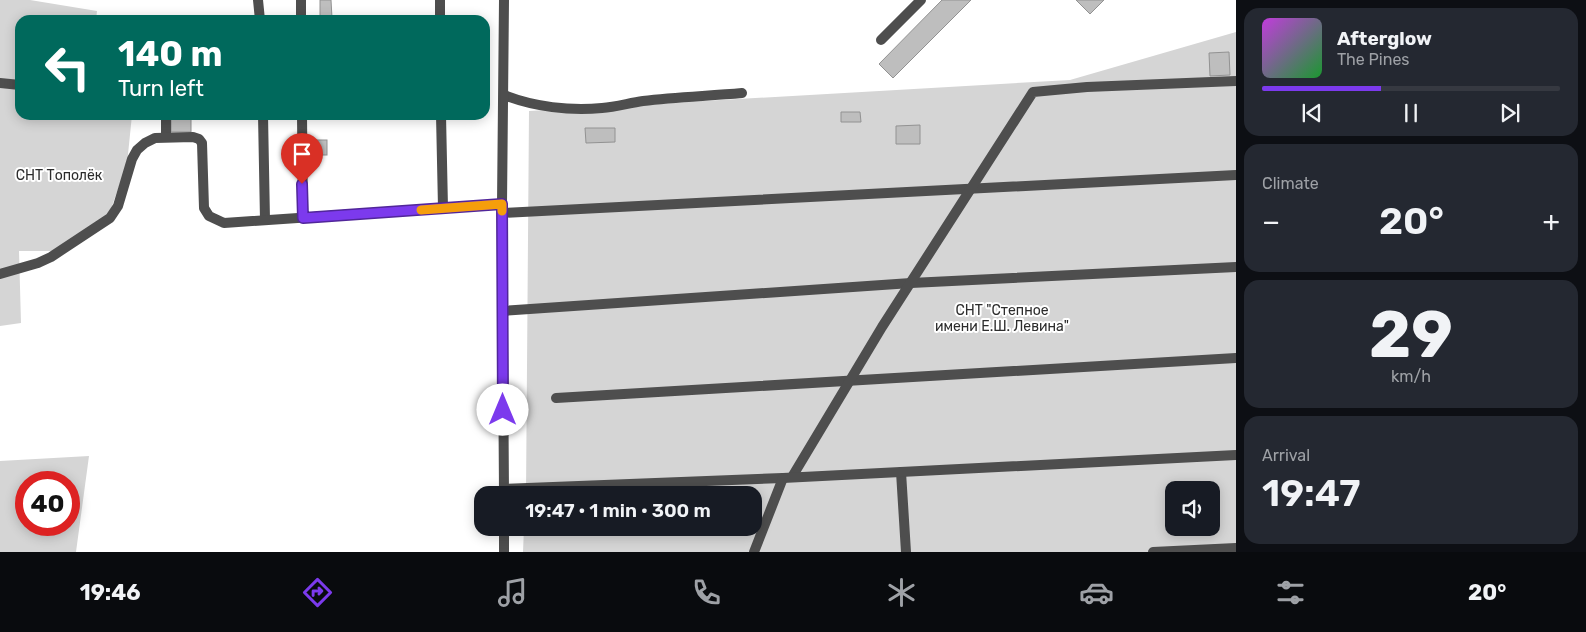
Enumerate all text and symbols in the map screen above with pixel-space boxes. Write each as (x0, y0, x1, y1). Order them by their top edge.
text: Afterglow (1337, 27, 1432, 50)
text: 140 m (118, 33, 223, 75)
icon: left (35, 35, 100, 100)
text: The Pines (1337, 50, 1410, 69)
text: Turn left (118, 75, 204, 102)
icon: previous (1298, 99, 1326, 127)
icon: pause (1397, 99, 1425, 127)
icon: next (1496, 99, 1524, 127)
pin (281, 133, 323, 184)
icon: arrive (288, 140, 316, 168)
park label: СНТ Тополёк (16, 167, 103, 184)
text: Climate (1262, 174, 1319, 193)
text: 20° (1379, 198, 1444, 244)
text: − (1262, 205, 1280, 238)
text: + (1543, 205, 1560, 238)
text: 29 (1369, 296, 1453, 373)
park label: СНТ "Степное имени Е.Ш. Левина" (935, 302, 1069, 335)
text: km/h (1391, 367, 1431, 386)
position arrow (476, 383, 528, 435)
text: Arrival (1262, 446, 1310, 465)
text: 19:47 (1262, 470, 1361, 516)
speed limit sign: 40 (15, 471, 80, 536)
map controls (1165, 481, 1220, 536)
button: sound (1165, 481, 1220, 536)
text: 19:47 · 1 min · 300 m (525, 499, 711, 522)
icon: directions (300, 575, 335, 610)
icon: music (495, 575, 530, 610)
icon: phone (689, 575, 724, 610)
icon: climate (884, 575, 919, 610)
icon: car (1079, 575, 1114, 610)
icon: filters (1273, 575, 1308, 610)
text: 19:46 (80, 579, 141, 606)
text: 20° (1468, 579, 1506, 606)

